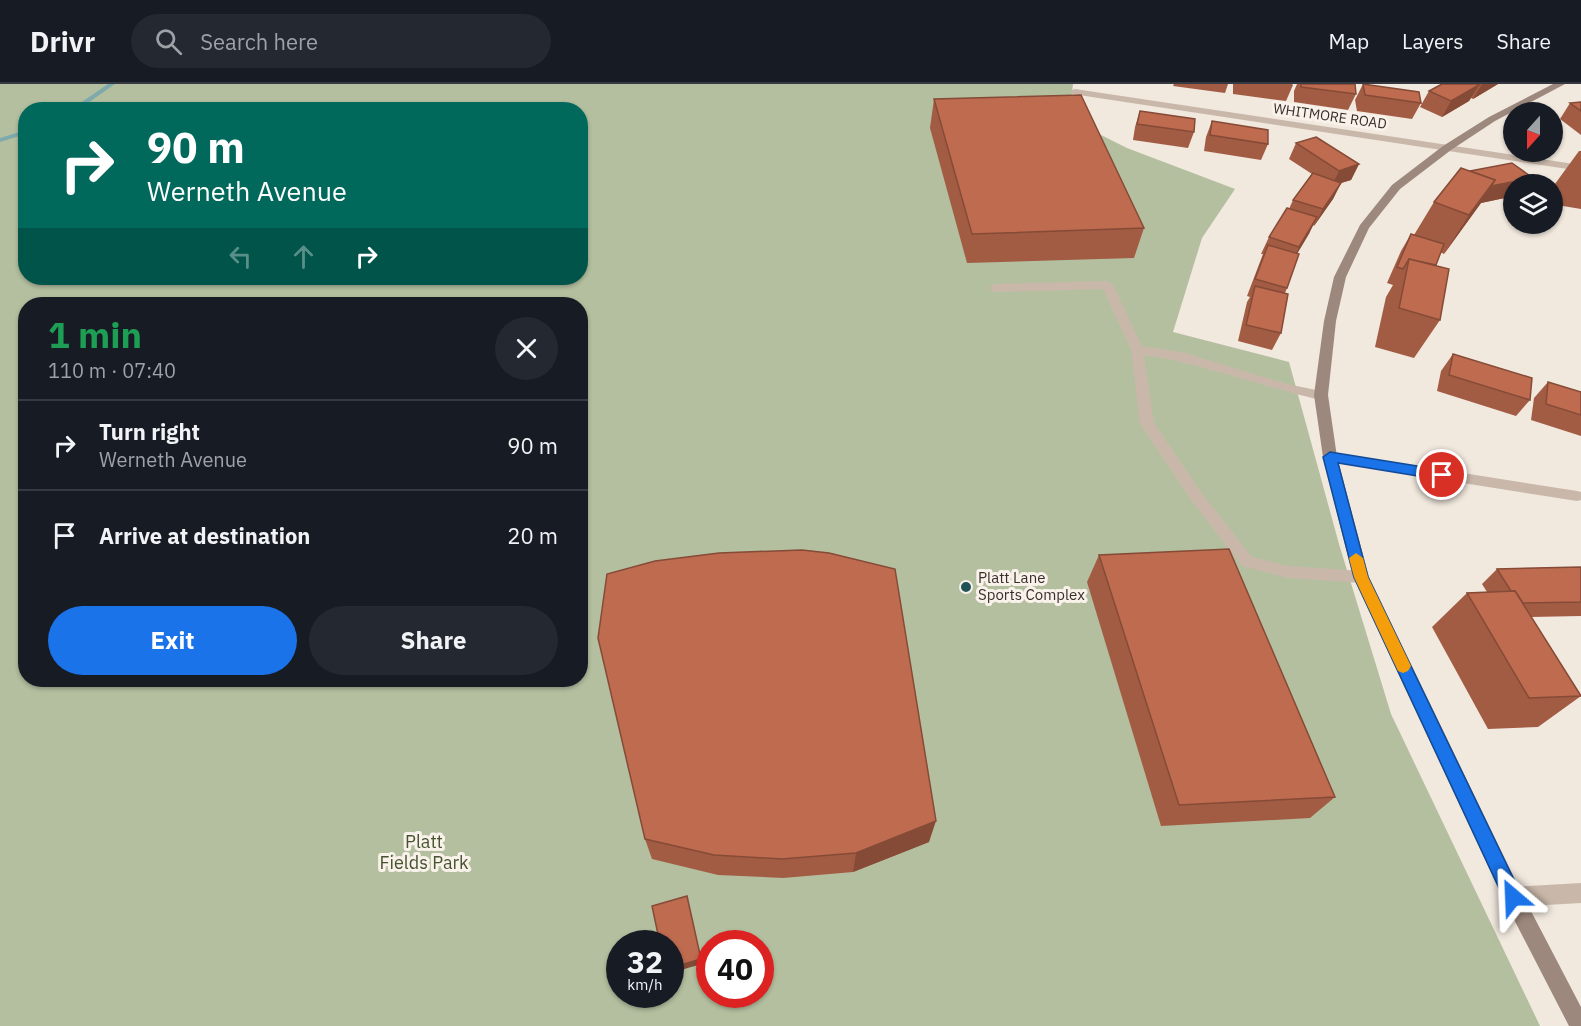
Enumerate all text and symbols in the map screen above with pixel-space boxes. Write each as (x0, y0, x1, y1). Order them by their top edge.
search box (131, 14, 551, 68)
text: Drivr (30, 23, 95, 60)
icon: search (152, 25, 185, 58)
text: Search here (200, 27, 318, 56)
text: Map (1329, 27, 1369, 55)
text: Layers (1402, 27, 1464, 55)
text: Share (1497, 27, 1551, 55)
street label: WHITMORE ROAD (1272, 99, 1388, 133)
north arrow (1503, 102, 1563, 162)
map controls (1503, 102, 1563, 234)
text: 90 m (147, 120, 245, 175)
icon: right (48, 126, 126, 204)
text: Werneth Avenue (147, 173, 347, 208)
button: layers (1503, 174, 1563, 234)
icon: left (224, 240, 257, 273)
icon: ahead (287, 240, 320, 273)
icon: right (350, 240, 383, 273)
text: 1 min (48, 311, 142, 358)
button: close (495, 317, 558, 380)
text: 110 m · 07:40 (48, 357, 176, 384)
text: Turn right (99, 417, 200, 446)
icon: right (48, 429, 81, 462)
text: 90 m (507, 431, 558, 460)
text: Werneth Avenue (99, 446, 247, 473)
pin (1416, 449, 1467, 500)
icon: arrive (1425, 458, 1458, 491)
icon: arrive (48, 519, 81, 552)
text: Arrive at destination (99, 521, 310, 550)
text: 20 m (507, 521, 558, 550)
place label: Platt Lane Sports Complex (978, 568, 1085, 604)
marker: Platt Lane Sports Complex (959, 580, 973, 594)
button: Exit (48, 606, 297, 675)
button: Share (309, 606, 558, 675)
park label: Platt Fields Park (379, 830, 469, 874)
position arrow (1481, 865, 1545, 929)
speed limit sign: 40 (696, 930, 774, 1008)
text: 32 (627, 942, 663, 981)
text: km/h (627, 975, 663, 994)

